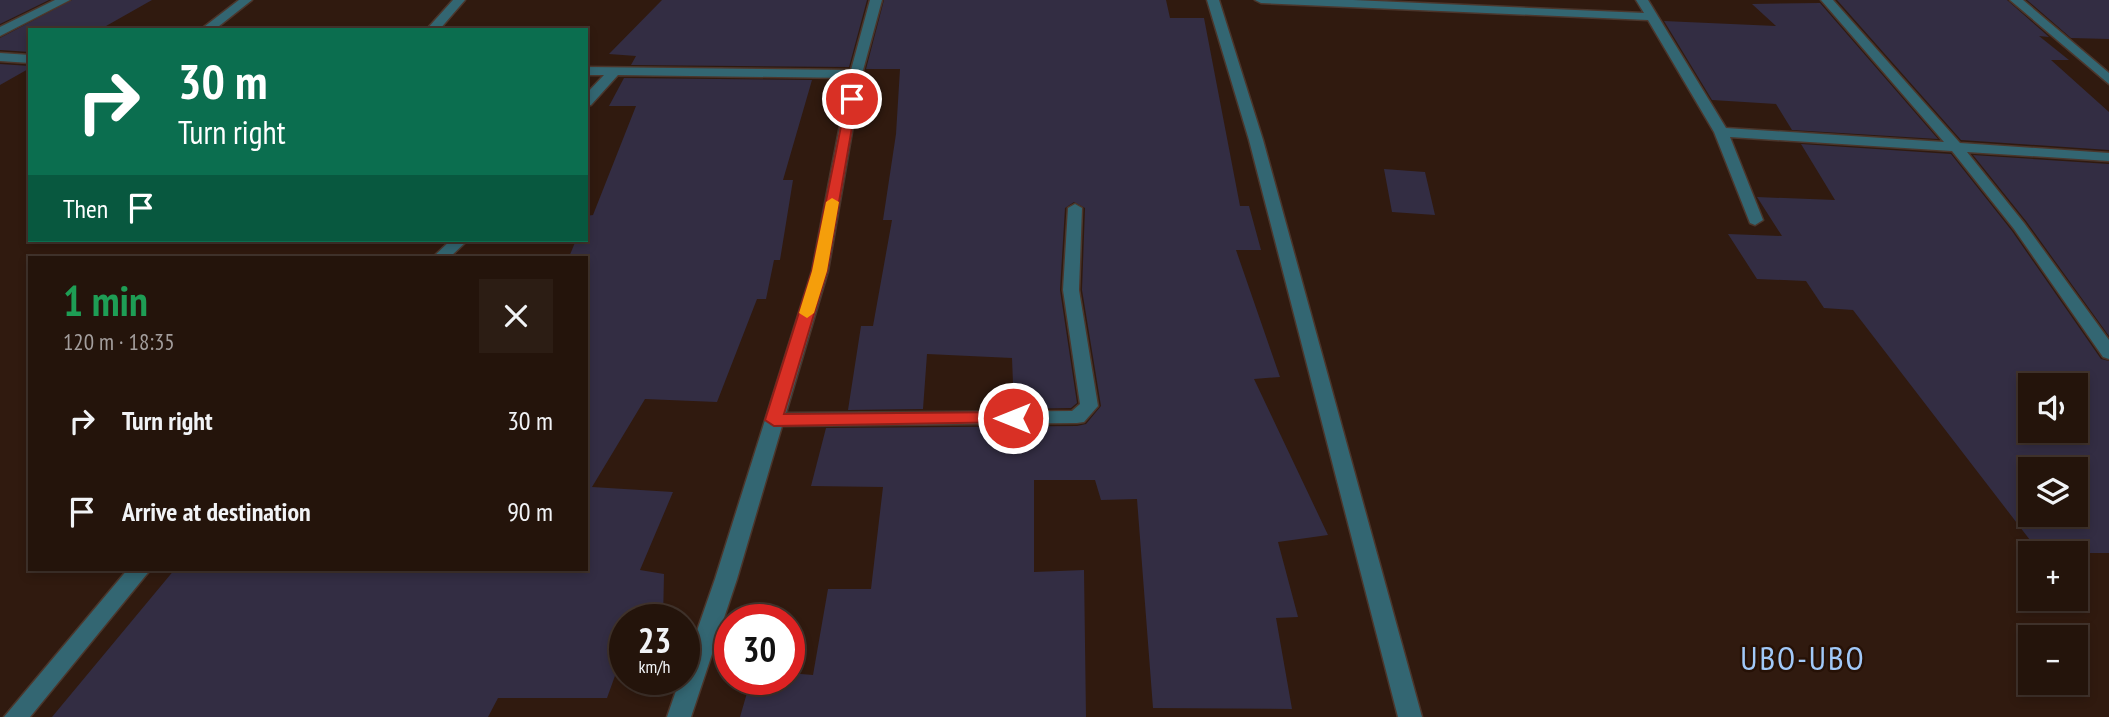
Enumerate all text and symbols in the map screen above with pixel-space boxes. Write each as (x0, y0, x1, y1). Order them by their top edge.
text: 30 m (178, 49, 267, 113)
icon: right (63, 56, 154, 147)
pin (822, 69, 882, 129)
icon: arrive (833, 80, 871, 118)
text: Turn right (178, 111, 286, 153)
icon: arrive (122, 189, 160, 227)
text: Then (63, 192, 108, 225)
text: 1 min (63, 273, 148, 328)
button: close (479, 279, 553, 353)
text: 120 m · 18:35 (63, 327, 175, 356)
map controls (2018, 373, 2088, 695)
button: sound (2018, 373, 2088, 443)
position arrow (976, 381, 1050, 455)
icon: right (63, 402, 101, 440)
text: Turn right (122, 404, 213, 437)
text: 30 m (507, 404, 553, 437)
button: layers (2018, 457, 2088, 527)
icon: arrive (63, 493, 101, 531)
text: Arrive at destination (122, 495, 311, 528)
text: 90 m (507, 495, 553, 528)
button: + (2018, 541, 2088, 611)
speed limit sign: 30 (714, 604, 805, 695)
text: 23 (638, 617, 671, 663)
button: − (2018, 625, 2088, 695)
district label: UBO-UBO (1740, 636, 1866, 679)
text: km/h (639, 655, 670, 678)

